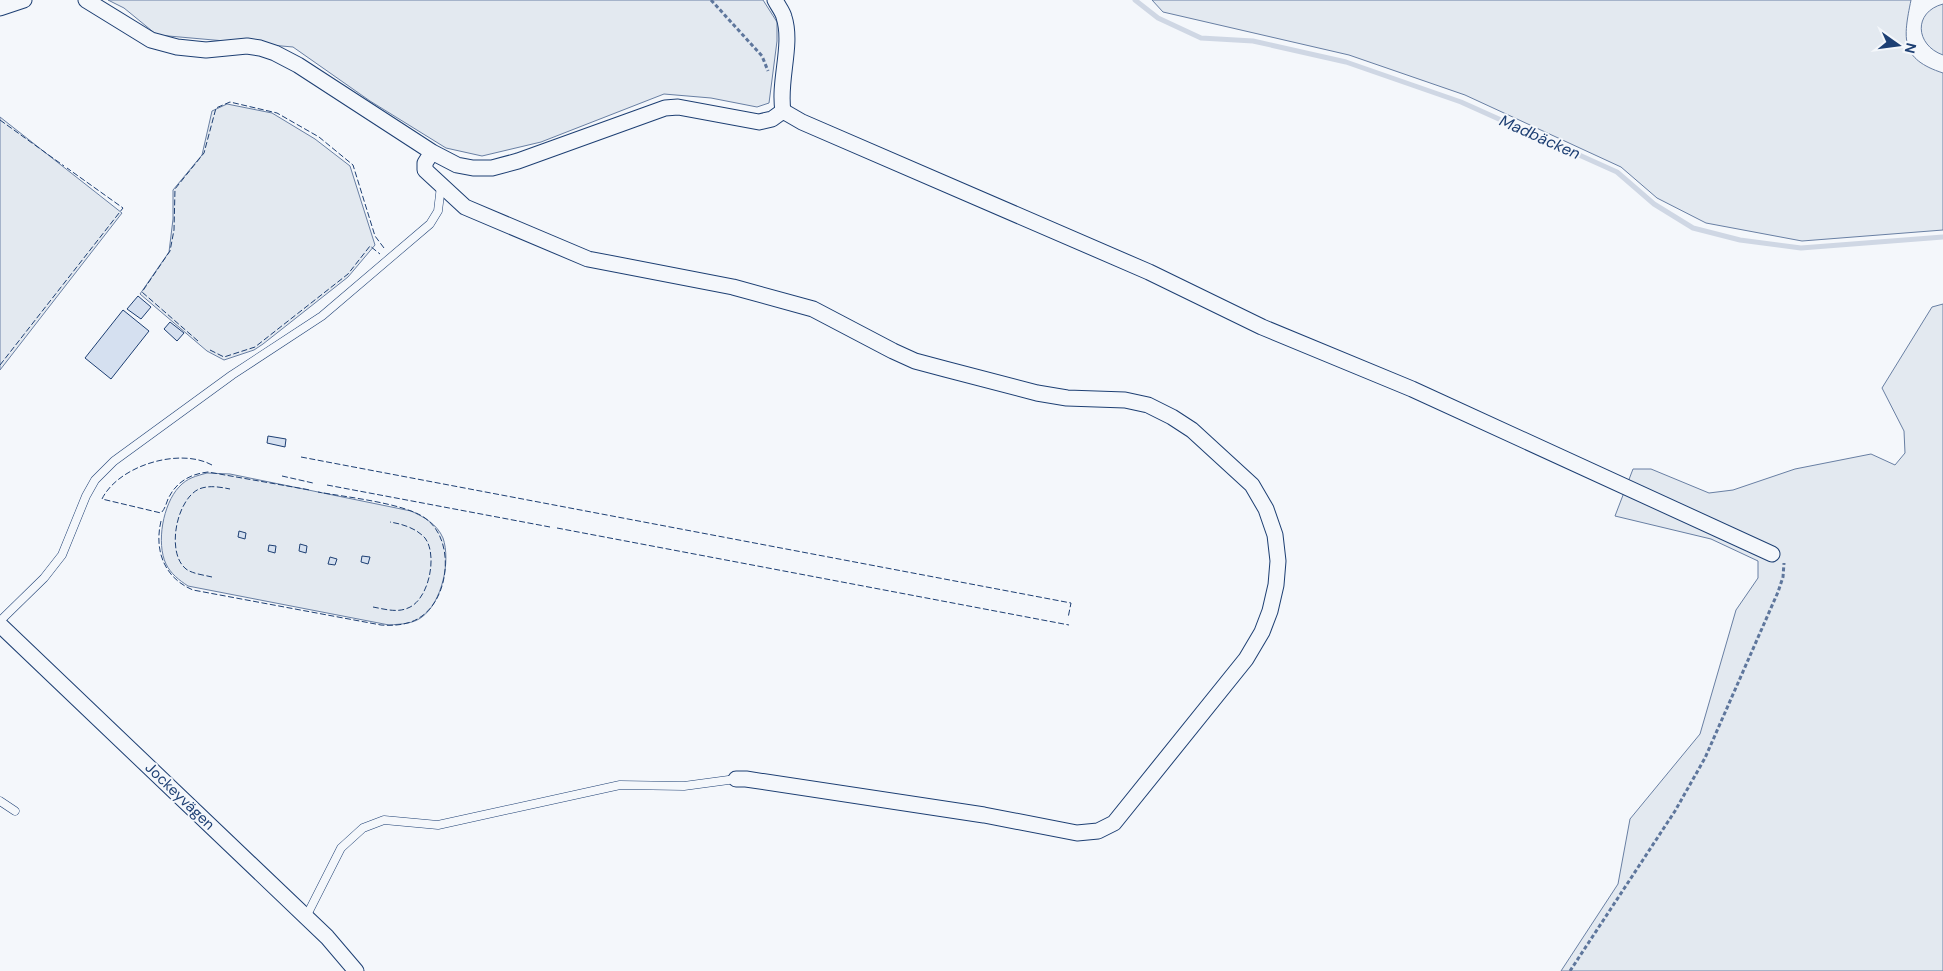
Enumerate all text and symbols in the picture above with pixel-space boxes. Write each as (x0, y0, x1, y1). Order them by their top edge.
north arrow (1873, 20, 1923, 70)
text: N (1901, 41, 1921, 55)
water label: Madbäcken (1496, 110, 1584, 164)
street label: Jockeyvägen (141, 758, 219, 834)

